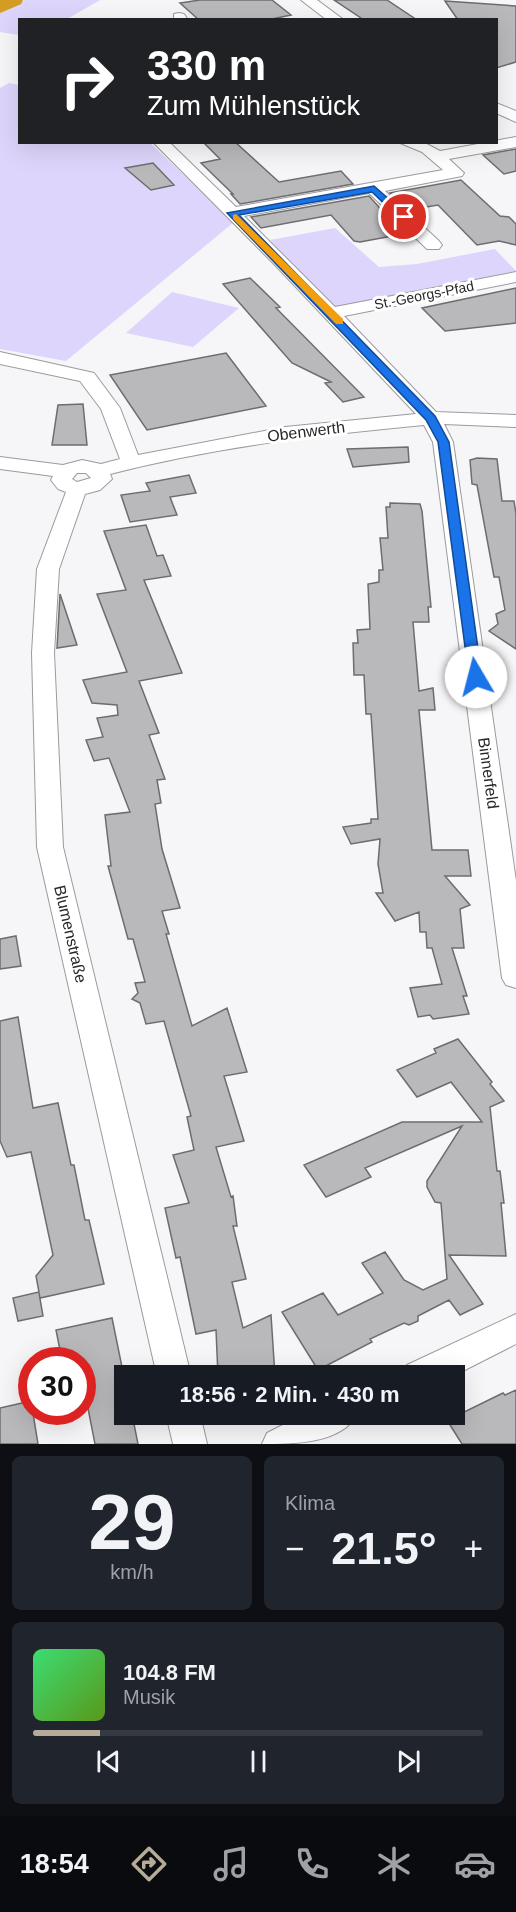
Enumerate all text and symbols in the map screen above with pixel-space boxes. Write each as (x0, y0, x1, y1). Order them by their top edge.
icon: right (48, 42, 126, 120)
text: 330 m (147, 42, 266, 89)
text: Zum Mühlenstück (147, 91, 360, 121)
pin (378, 191, 429, 242)
icon: arrive (387, 200, 420, 233)
street label: St.-Georgs-Pfad (373, 277, 475, 313)
street label: Obenwerth (266, 418, 346, 445)
position arrow (444, 645, 508, 709)
street label: Binnerfeld (475, 736, 502, 810)
street label: Blumenstraße (51, 884, 90, 985)
speed limit sign: 30 (18, 1347, 96, 1425)
text: 18:56 · 2 Min. · 430 m (179, 1382, 400, 1407)
text: 29 (89, 1478, 175, 1566)
text: Klima (285, 1492, 335, 1514)
text: 21.5° (331, 1523, 437, 1574)
text: − (285, 1530, 304, 1567)
text: + (464, 1530, 483, 1567)
text: km/h (110, 1561, 154, 1583)
text: 104.8 FM (123, 1660, 216, 1685)
text: Musik (123, 1686, 175, 1708)
icon: previous (92, 1745, 125, 1778)
icon: pause (242, 1745, 275, 1778)
icon: next (392, 1745, 425, 1778)
icon: directions (128, 1843, 170, 1885)
icon: music (210, 1843, 252, 1885)
icon: phone (291, 1843, 333, 1885)
icon: climate (373, 1843, 415, 1885)
icon: car (454, 1843, 496, 1885)
text: 18:54 (20, 1849, 89, 1879)

